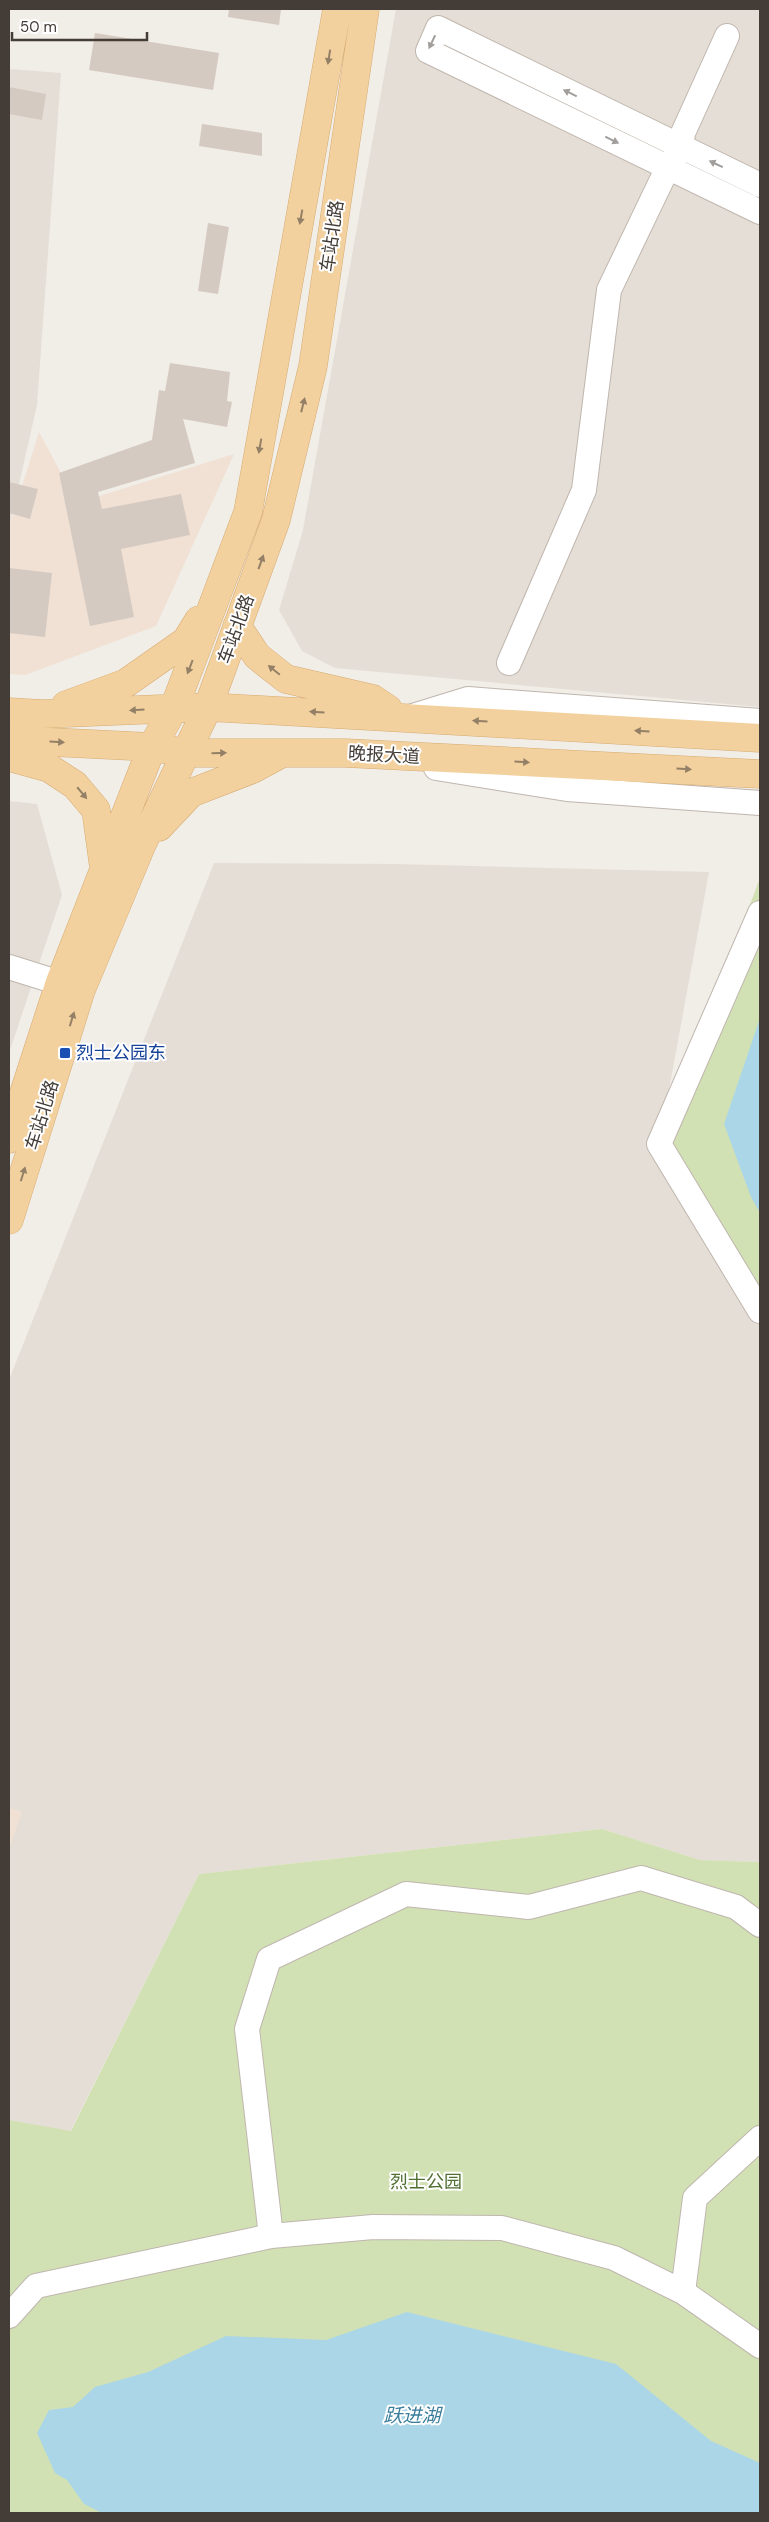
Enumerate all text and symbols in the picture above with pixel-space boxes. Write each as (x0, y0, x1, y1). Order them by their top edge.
scale bar (12, 10, 148, 42)
text: 50 m (20, 17, 57, 37)
one-way arrow (428, 35, 436, 49)
one-way arrow (325, 49, 333, 65)
one-way arrow (563, 89, 577, 97)
one-way arrow (605, 136, 620, 144)
one-way arrow (709, 160, 723, 168)
street label: 车站北路 (315, 199, 349, 273)
one-way arrow (296, 209, 304, 225)
one-way arrow (299, 398, 307, 413)
one-way arrow (255, 438, 263, 454)
one-way arrow (257, 554, 265, 569)
street label: 车站北路 (212, 591, 260, 667)
one-way arrow (186, 660, 194, 675)
one-way arrow (268, 664, 281, 675)
one-way arrow (129, 706, 145, 714)
one-way arrow (309, 708, 325, 716)
one-way arrow (471, 716, 487, 724)
one-way arrow (633, 726, 649, 734)
one-way arrow (50, 739, 66, 747)
street label: 晚报大道 (347, 741, 421, 769)
one-way arrow (212, 748, 228, 756)
one-way arrow (514, 758, 530, 766)
one-way arrow (676, 766, 692, 774)
one-way arrow (76, 787, 88, 799)
one-way arrow (68, 1011, 76, 1026)
place label: 烈士公园东 (76, 1041, 166, 1065)
marker: 烈士公园东 (58, 1046, 72, 1060)
street label: 车站北路 (20, 1077, 64, 1153)
one-way arrow (20, 1166, 28, 1181)
park label: 烈士公园 (390, 2170, 462, 2194)
water label: 跃进湖 (383, 2403, 443, 2428)

